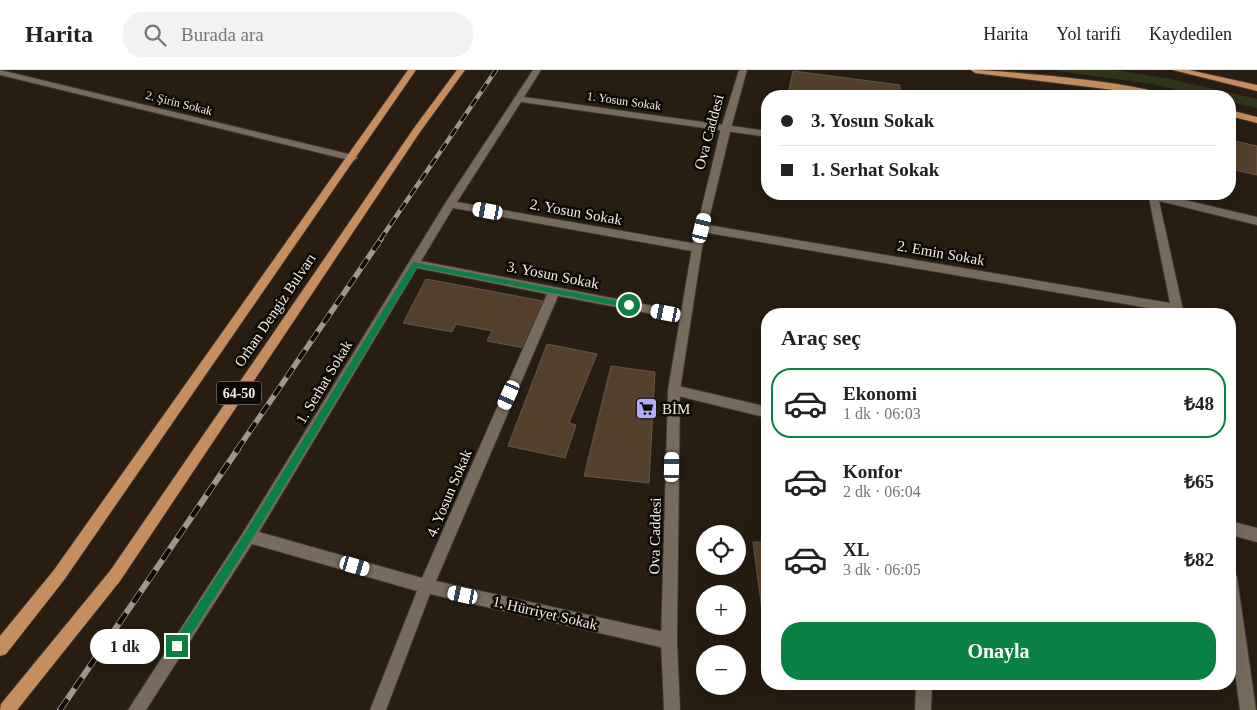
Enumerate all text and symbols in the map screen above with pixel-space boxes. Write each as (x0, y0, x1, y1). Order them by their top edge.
search box (123, 12, 473, 57)
text: Harita (25, 21, 93, 47)
icon: search (141, 21, 169, 49)
text: Burada ara (181, 24, 264, 45)
text: Harita (983, 24, 1028, 44)
text: Yol tarifi (1056, 24, 1121, 44)
text: Kaydedilen (1149, 24, 1232, 44)
street label: 2. Şirin Sokak (144, 88, 214, 118)
street label: 1. Yosun Sokak (586, 89, 662, 113)
street label: Ova Caddesi (691, 93, 727, 171)
text: 3. Yosun Sokak (811, 110, 934, 131)
text: 1. Serhat Sokak (811, 159, 939, 180)
street label: 2. Yosun Sokak (529, 196, 624, 228)
car (471, 201, 504, 221)
car (691, 212, 712, 244)
street label: 2. Emin Sokak (896, 237, 987, 269)
street label: Orhan Dengiz Bulvarı (231, 250, 319, 370)
street label: 3. Yosun Sokak (506, 258, 601, 292)
route start (618, 294, 640, 316)
car (649, 303, 682, 323)
text: Araç seç (781, 325, 861, 350)
street label: 1. Serhat Sokak (293, 337, 355, 427)
car (496, 378, 521, 412)
icon: car (783, 381, 828, 426)
road number: 64-50 (216, 382, 262, 404)
text: Ekonomi (843, 383, 917, 404)
text: ₺48 (1184, 393, 1214, 414)
supermarket icon: BİM (634, 397, 658, 421)
place label: BİM (662, 401, 690, 417)
text: 1 dk · 06:03 (843, 405, 921, 422)
street label: 4. Yosun Sokak (423, 446, 475, 539)
car (664, 452, 679, 482)
icon: car (783, 459, 828, 504)
text: Konfor (843, 461, 902, 482)
text: ₺65 (1184, 471, 1214, 492)
text: 2 dk · 06:04 (843, 483, 921, 500)
street label: Ova Caddesi (646, 497, 664, 575)
map controls (696, 525, 746, 695)
button: locate (696, 525, 746, 575)
icon: car (783, 537, 828, 582)
text: XL (843, 539, 869, 560)
text: ₺82 (1184, 549, 1214, 570)
car (338, 555, 371, 577)
text: 3 dk · 06:05 (843, 561, 921, 578)
car (446, 585, 479, 605)
button: + (696, 585, 746, 635)
street label: 1. Hürriyet Sokak (491, 593, 599, 633)
button: Onayla (781, 622, 1216, 680)
callout: 1 dk (90, 628, 160, 664)
route end (166, 635, 188, 657)
text: 1 dk (110, 638, 140, 655)
button: − (696, 645, 746, 695)

